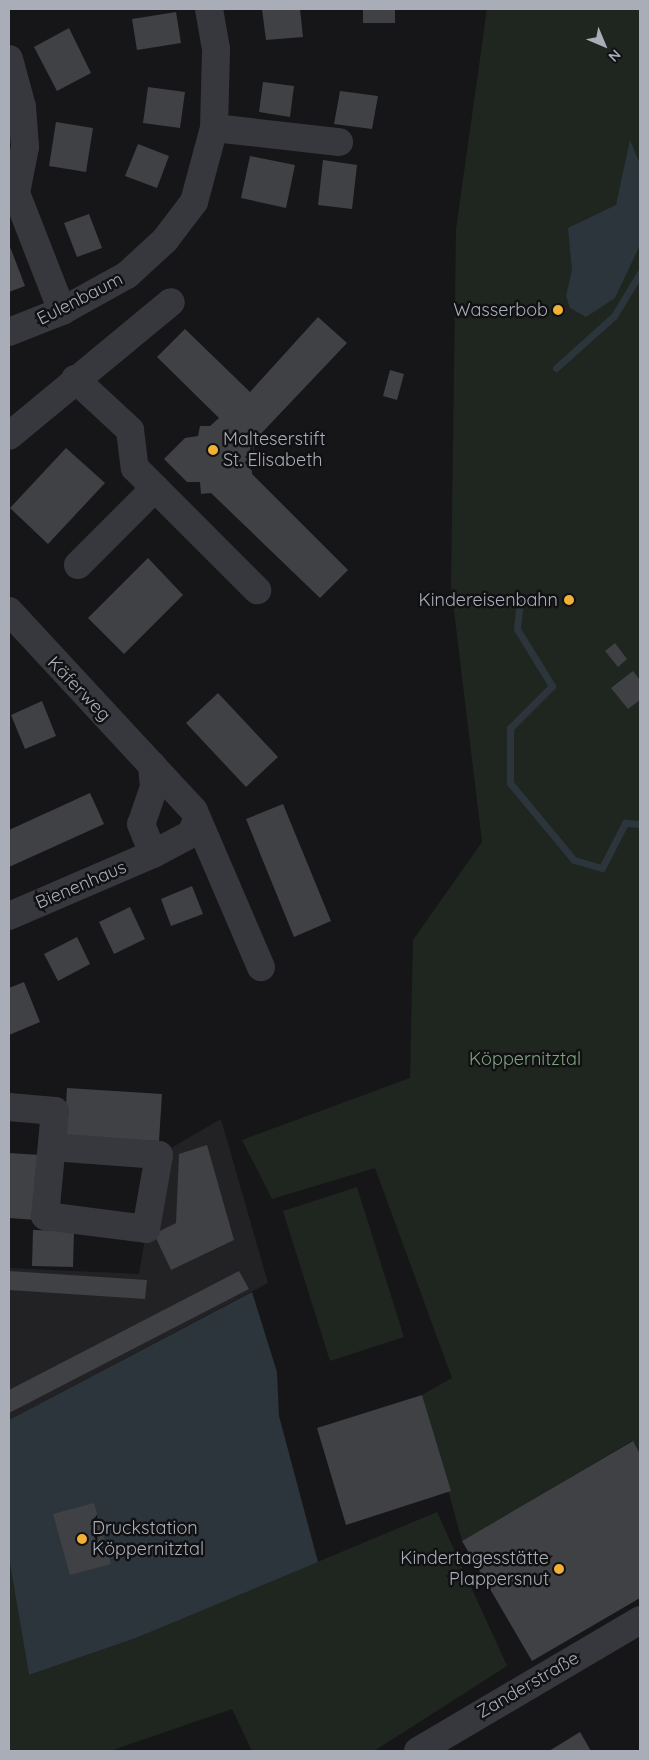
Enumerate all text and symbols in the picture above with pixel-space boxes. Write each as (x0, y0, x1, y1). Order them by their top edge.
north arrow (579, 20, 629, 70)
text: N (605, 46, 625, 66)
street label: Eulenbaum (34, 268, 126, 330)
place label: Wasserbob (453, 299, 548, 321)
marker: Wasserbob (552, 304, 564, 316)
place label: Malteserstift St. Elisabeth (223, 429, 326, 472)
marker: Malteserstift St. Elisabeth (207, 444, 219, 456)
place label: Kindereisenbahn (419, 589, 558, 611)
marker: Kindereisenbahn (562, 593, 576, 607)
street label: Käferweg (43, 652, 115, 726)
street label: Bienenhaus (32, 856, 130, 914)
park label: Köppernitztal (469, 1048, 581, 1070)
place label: Druckstation Köppernitztal (92, 1518, 204, 1560)
marker: Druckstation Köppernitztal (76, 1533, 88, 1545)
place label: Kindertagesstätte Plappersnut (400, 1548, 549, 1590)
marker: Kindertagesstätte Plappersnut (553, 1563, 565, 1575)
street label: Zanderstraße (473, 1647, 583, 1723)

